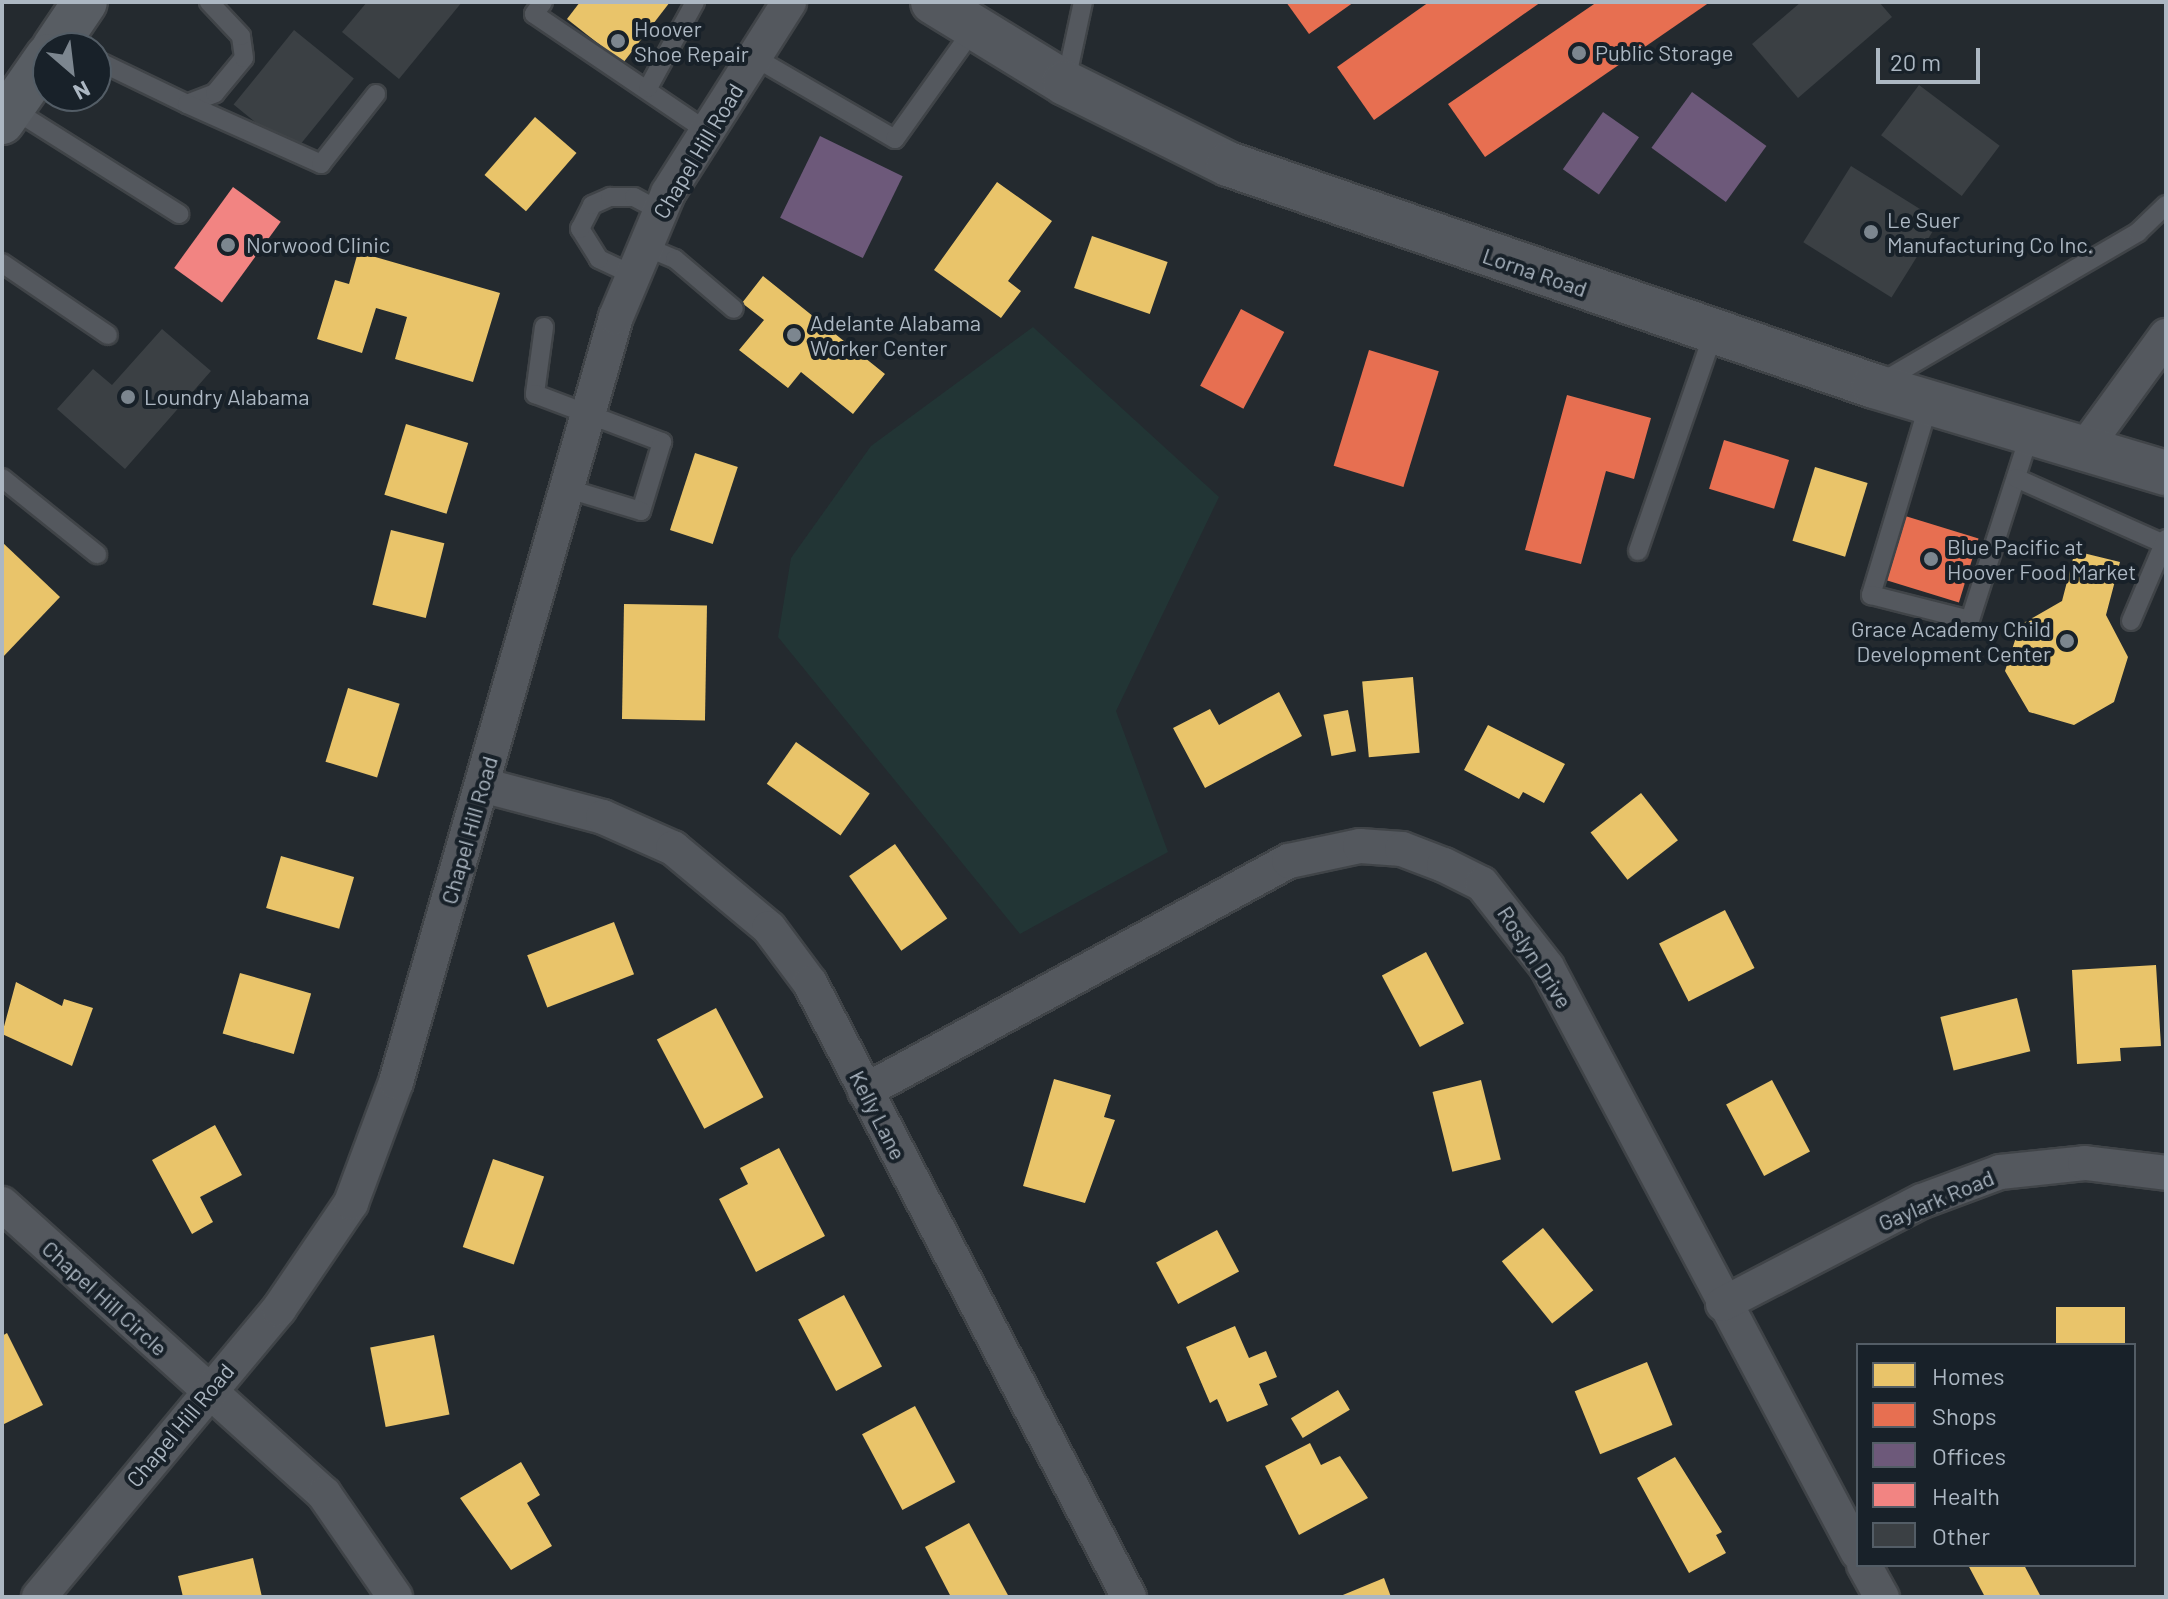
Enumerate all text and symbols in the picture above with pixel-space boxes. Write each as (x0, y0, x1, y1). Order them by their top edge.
place label: Hoover Shoe Repair (634, 15, 749, 66)
north arrow (32, 32, 112, 112)
marker: Hoover Shoe Repair (609, 32, 627, 50)
scale bar (1880, 32, 1984, 82)
place label: Public Storage (1595, 40, 1734, 66)
marker: Public Storage (1570, 44, 1588, 62)
text: 20 m (1890, 47, 1941, 76)
text: N (70, 77, 95, 106)
street label: Chapel Hill Road (647, 79, 749, 223)
place label: Le Suer Manufacturing Co Inc. (1887, 206, 2093, 258)
marker: Le Suer Manufacturing Co Inc. (1862, 223, 1880, 241)
place label: Norwood Clinic (246, 232, 390, 258)
marker: Norwood Clinic (217, 234, 239, 256)
street label: Lorna Road (1479, 242, 1591, 302)
place label: Adelante Alabama Worker Center (810, 309, 981, 360)
marker: Adelante Alabama Worker Center (785, 326, 803, 344)
place label: Loundry Alabama (144, 384, 310, 410)
marker: Loundry Alabama (119, 388, 137, 406)
place label: Blue Pacific at Hoover Food Market (1947, 533, 2136, 584)
marker: Blue Pacific at Hoover Food Market (1922, 550, 1940, 568)
place label: Grace Academy Child Development Center (1851, 615, 2051, 666)
marker: Grace Academy Child Development Center (2058, 632, 2076, 650)
street label: Chapel Hill Road (435, 753, 503, 907)
street label: Roslyn Drive (1492, 901, 1578, 1013)
street label: Kelly Lane (844, 1066, 912, 1164)
street label: Gaylark Road (1874, 1164, 1998, 1236)
street label: Chapel Hill Circle (37, 1235, 173, 1361)
legend (1856, 1343, 2136, 1567)
street label: Chapel Hill Road (121, 1358, 239, 1492)
text: Homes (1932, 1361, 2005, 1390)
text: Shops (1932, 1401, 1997, 1430)
text: Offices (1932, 1441, 2006, 1470)
text: Health (1932, 1481, 2000, 1510)
text: Other (1932, 1521, 1990, 1550)

